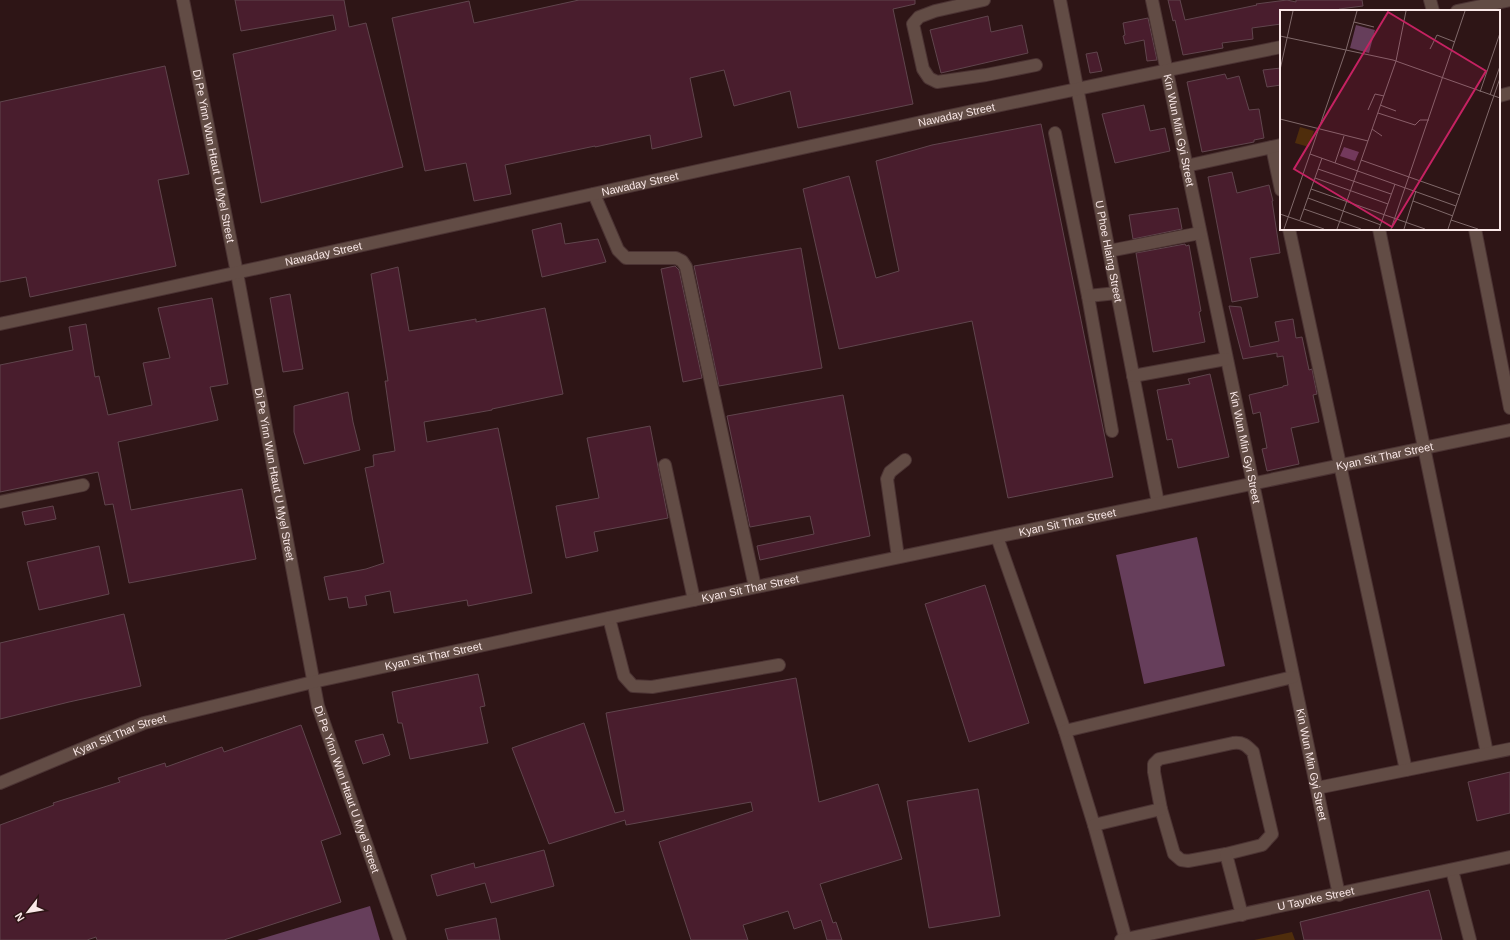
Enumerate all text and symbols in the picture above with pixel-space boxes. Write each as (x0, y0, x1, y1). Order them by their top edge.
inset map (1280, 10, 1500, 230)
street label: Di Pe Yinn Wun Htaut U Myel Street (191, 68, 237, 244)
street label: Kin Wun Min Gyi Street (1162, 73, 1197, 187)
street label: Nawaday Street (917, 101, 996, 129)
street label: Nawaday Street (600, 169, 679, 198)
street label: U Phoe Hlaing Street (1093, 199, 1125, 303)
street label: Nawaday Street (284, 239, 363, 268)
street label: Di Pe Yinn Wun Htaut U Myel Street (253, 387, 297, 562)
street label: Kin Wun Min Gyi Street (1228, 390, 1263, 504)
street label: Kyan Sit Thar Street (1335, 440, 1434, 472)
street label: Kyan Sit Thar Street (1018, 506, 1117, 538)
street label: Kyan Sit Thar Street (700, 572, 800, 604)
street label: Kyan Sit Thar Street (384, 640, 483, 672)
street label: Di Pe Yinn Wun Htaut U Myel Street (312, 704, 382, 874)
street label: Kin Wun Min Gyi Street (1294, 707, 1329, 822)
street label: Kyan Sit Thar Street (71, 712, 167, 758)
street label: U Tayoke Street (1276, 884, 1355, 912)
north arrow (8, 892, 48, 932)
text: N (12, 911, 27, 924)

